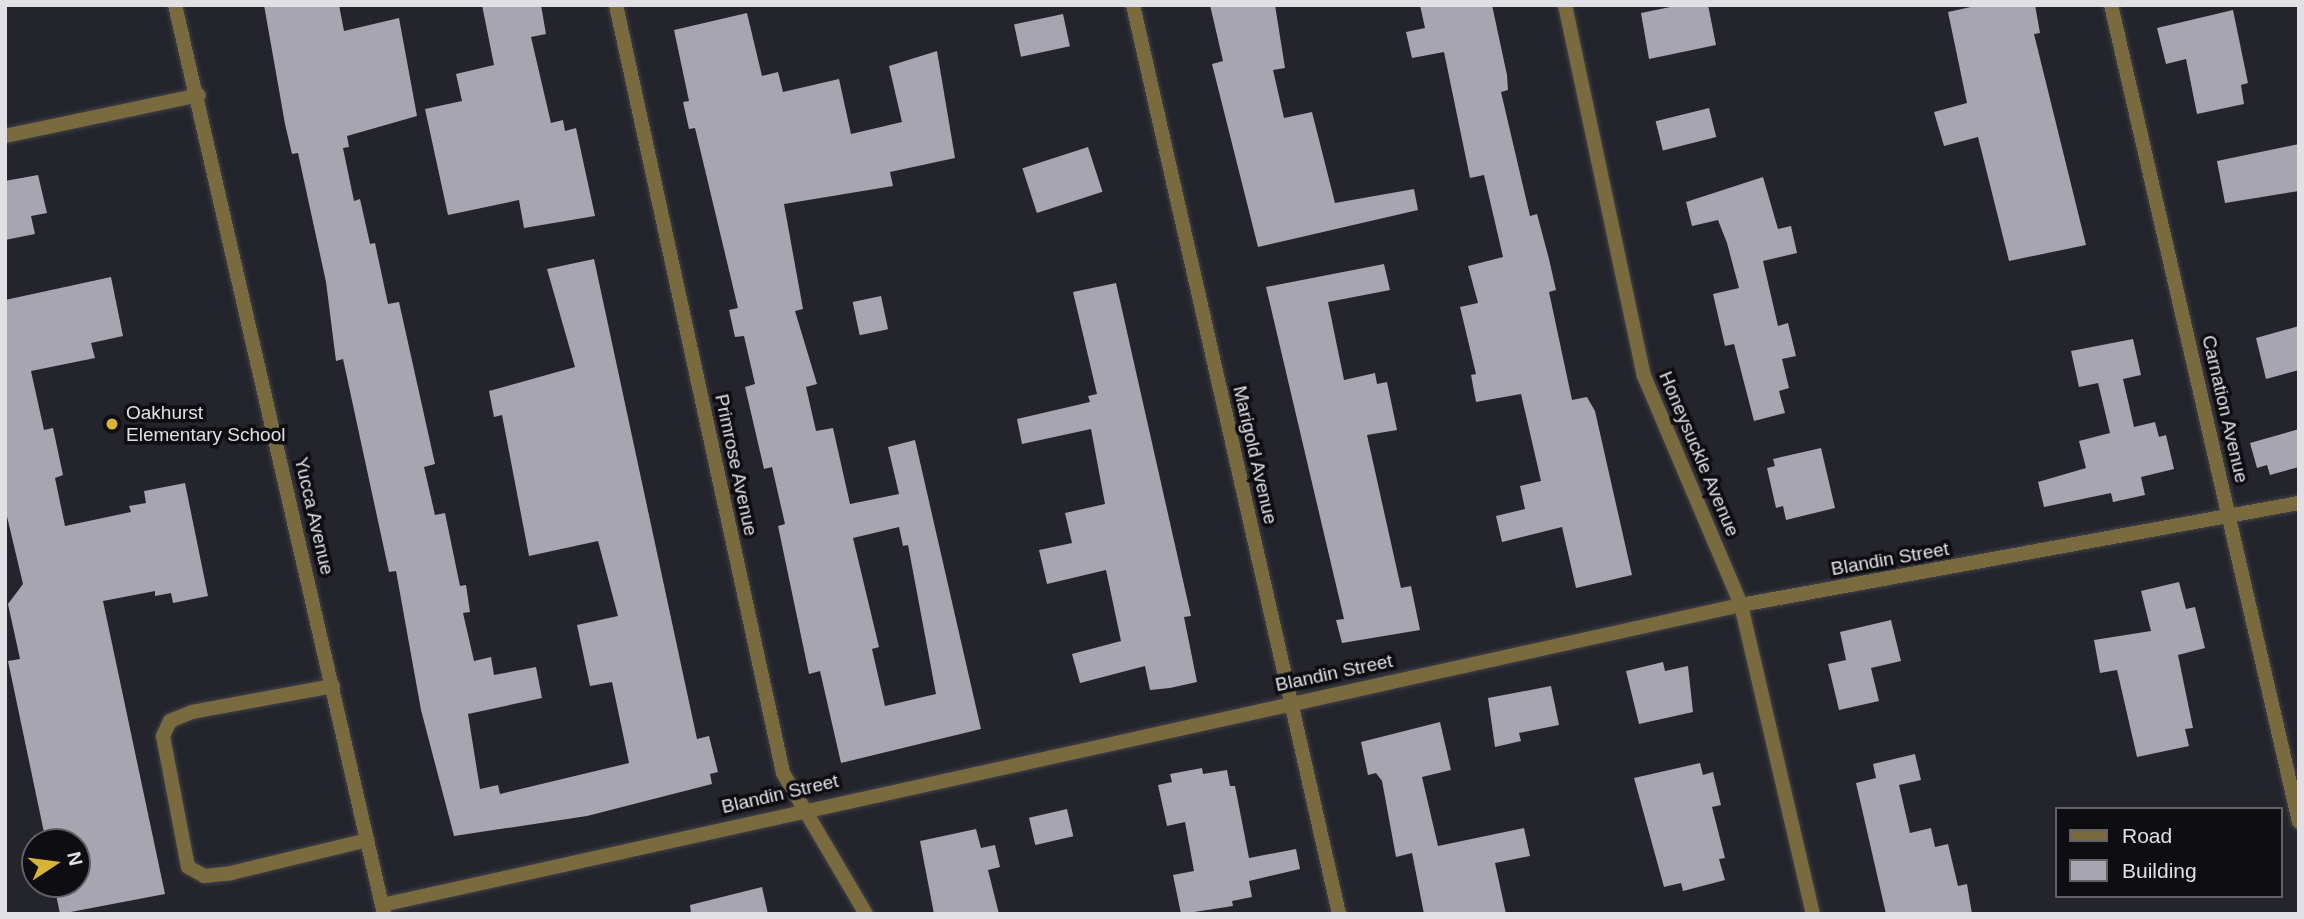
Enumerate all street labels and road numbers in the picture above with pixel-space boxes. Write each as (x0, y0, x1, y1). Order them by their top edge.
street label: Carnation Avenue (2197, 333, 2253, 485)
street label: Honeysuckle Avenue (1654, 368, 1744, 540)
street label: Marigold Avenue (1228, 383, 1282, 527)
street label: Primrose Avenue (710, 392, 762, 538)
street label: Yucca Avenue (289, 454, 339, 578)
street label: Blandin Street (1829, 537, 1951, 581)
street label: Blandin Street (1273, 649, 1395, 697)
street label: Blandin Street (719, 769, 841, 819)

